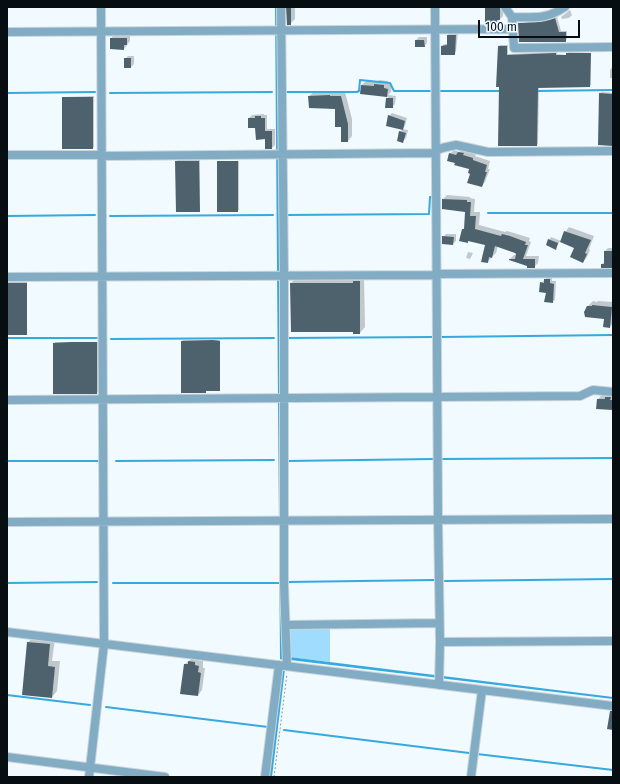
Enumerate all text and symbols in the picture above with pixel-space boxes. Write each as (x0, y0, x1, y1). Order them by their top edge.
scale bar (480, 12, 582, 38)
text: 100 m (485, 20, 517, 34)

